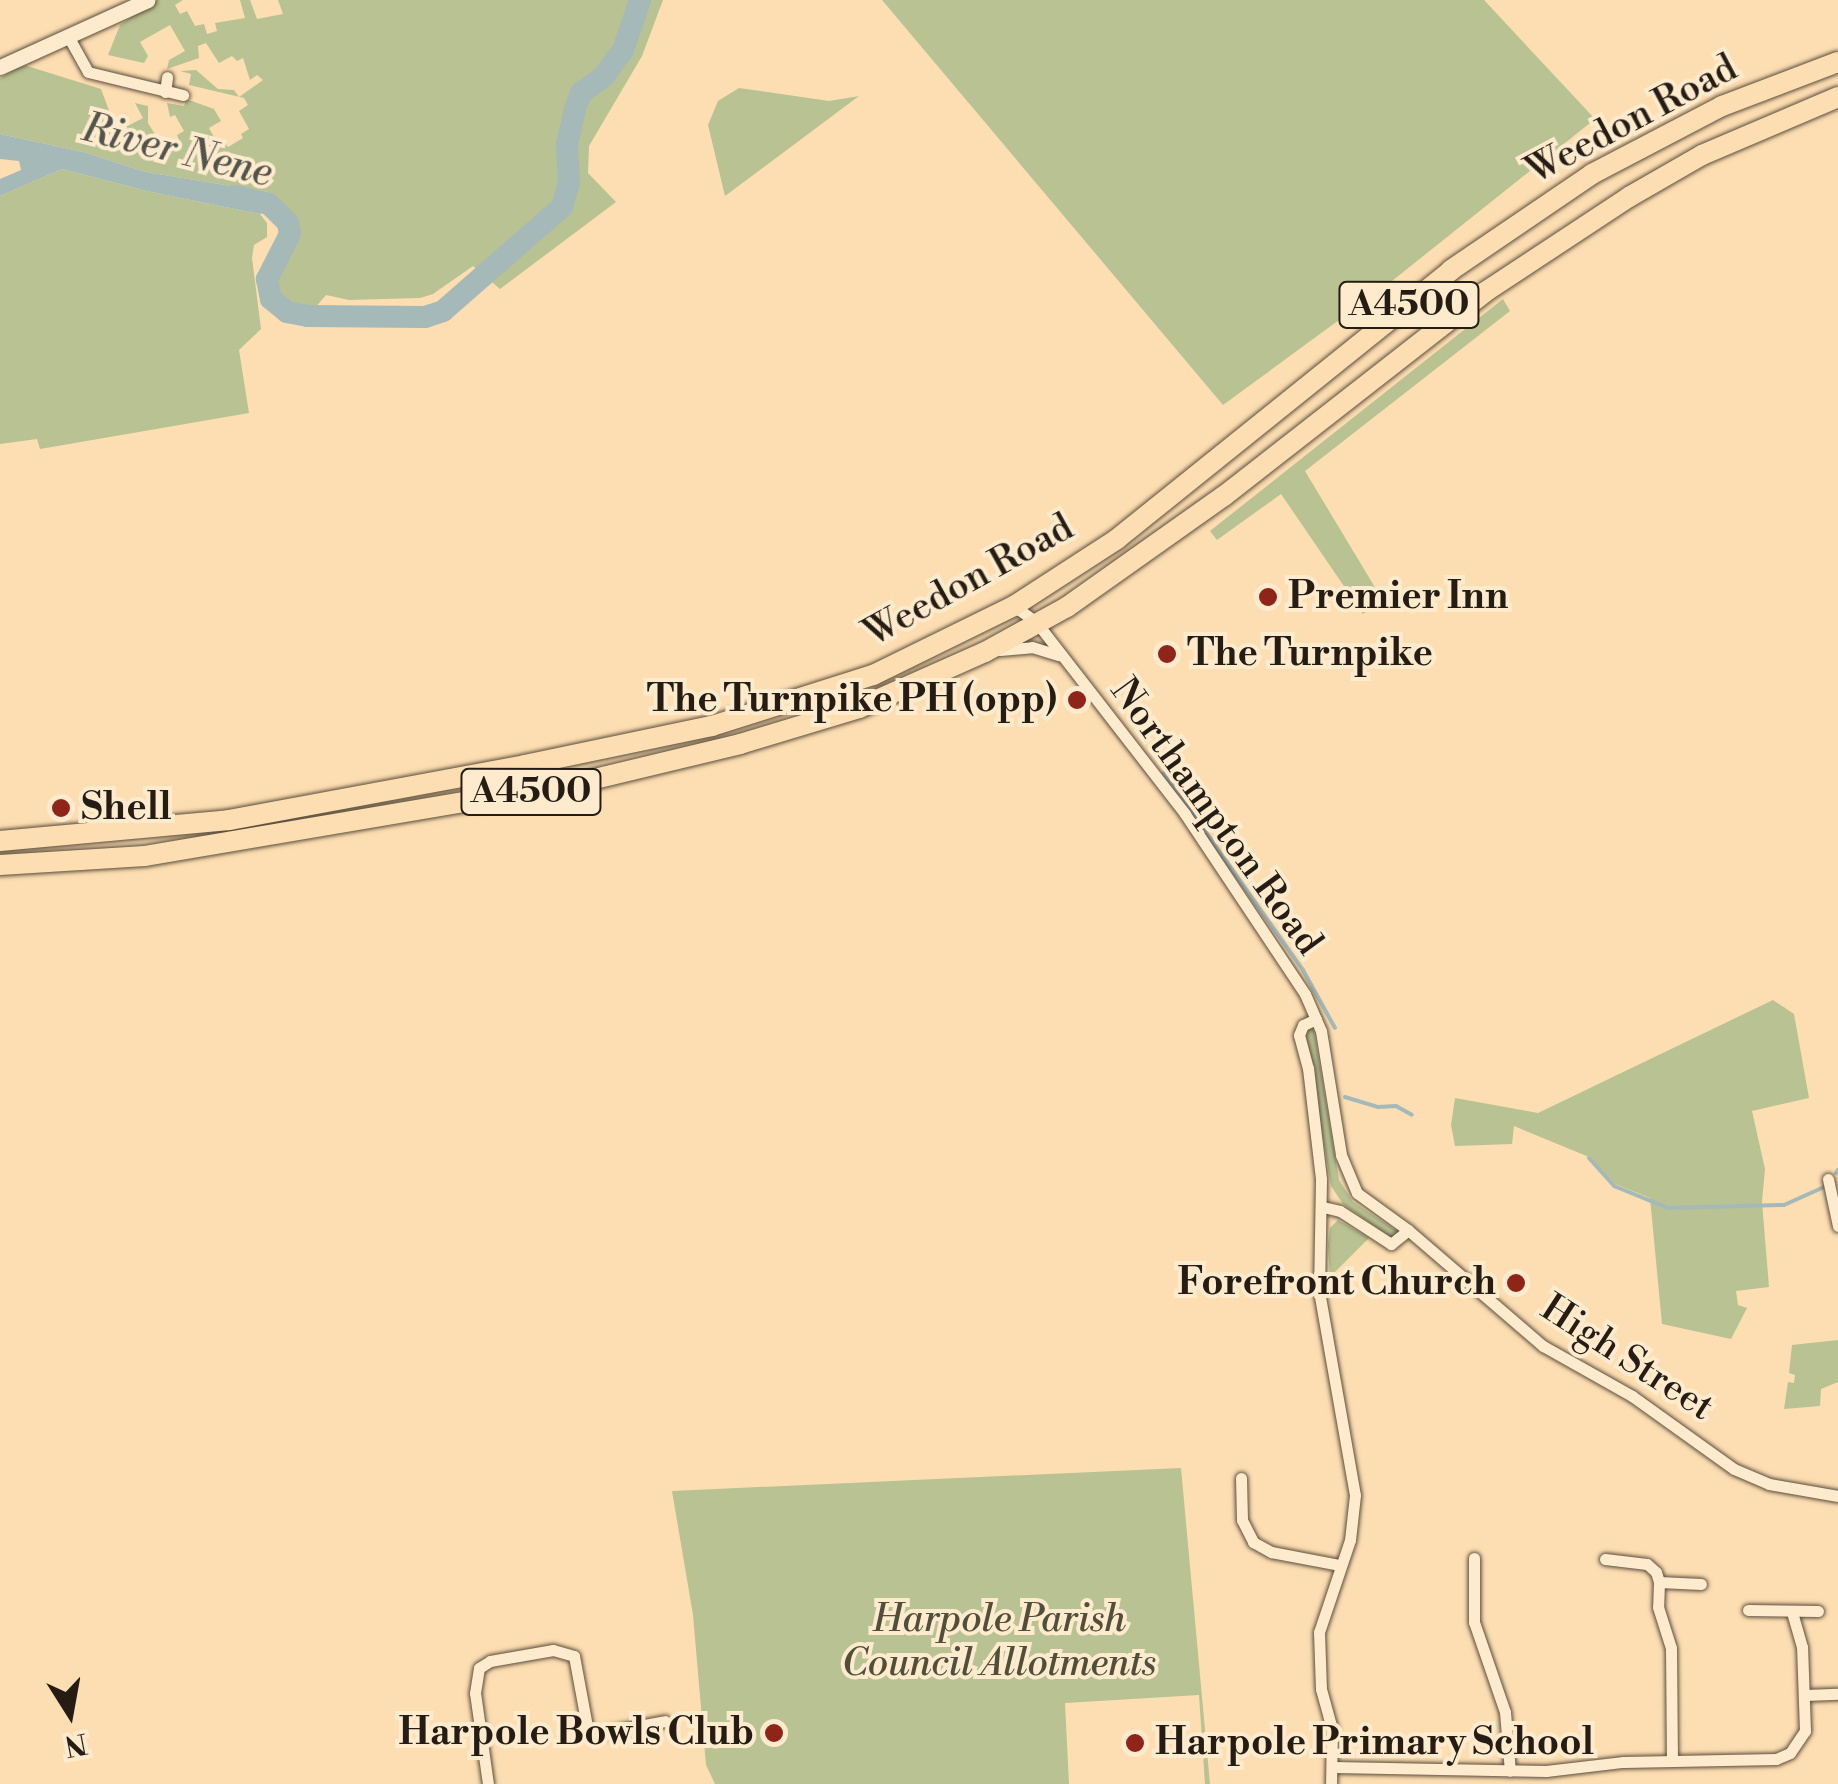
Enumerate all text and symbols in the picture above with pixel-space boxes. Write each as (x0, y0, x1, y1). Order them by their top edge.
street label: Weedon Road (1519, 45, 1745, 195)
water label: River Nene (77, 104, 277, 198)
road number: A4500 (1336, 275, 1482, 335)
street label: Weedon Road (857, 505, 1081, 657)
place label: Premier Inn (1288, 574, 1508, 620)
marker: Premier Inn (1257, 586, 1279, 608)
place label: The Turnpike (1187, 631, 1433, 677)
marker: The Turnpike (1156, 643, 1178, 665)
street label: Northampton Road (1100, 670, 1332, 964)
place label: The Turnpike PH (opp) (647, 677, 1057, 723)
marker: The Turnpike PH (opp) (1066, 689, 1088, 711)
road number: A4500 (458, 762, 604, 822)
place label: Shell (81, 785, 172, 831)
marker: Shell (50, 797, 72, 819)
place label: Forefront Church (1178, 1260, 1496, 1306)
marker: Forefront Church (1505, 1272, 1527, 1294)
street label: High Street (1532, 1285, 1722, 1431)
park label: Harpole Parish Council Allotments (842, 1597, 1156, 1686)
north arrow (20, 1664, 120, 1764)
place label: Harpole Bowls Club (399, 1710, 754, 1756)
place label: Harpole Primary School (1155, 1720, 1594, 1766)
marker: Harpole Bowls Club (763, 1722, 785, 1744)
text: N (62, 1725, 90, 1763)
marker: Harpole Primary School (1124, 1732, 1146, 1754)

